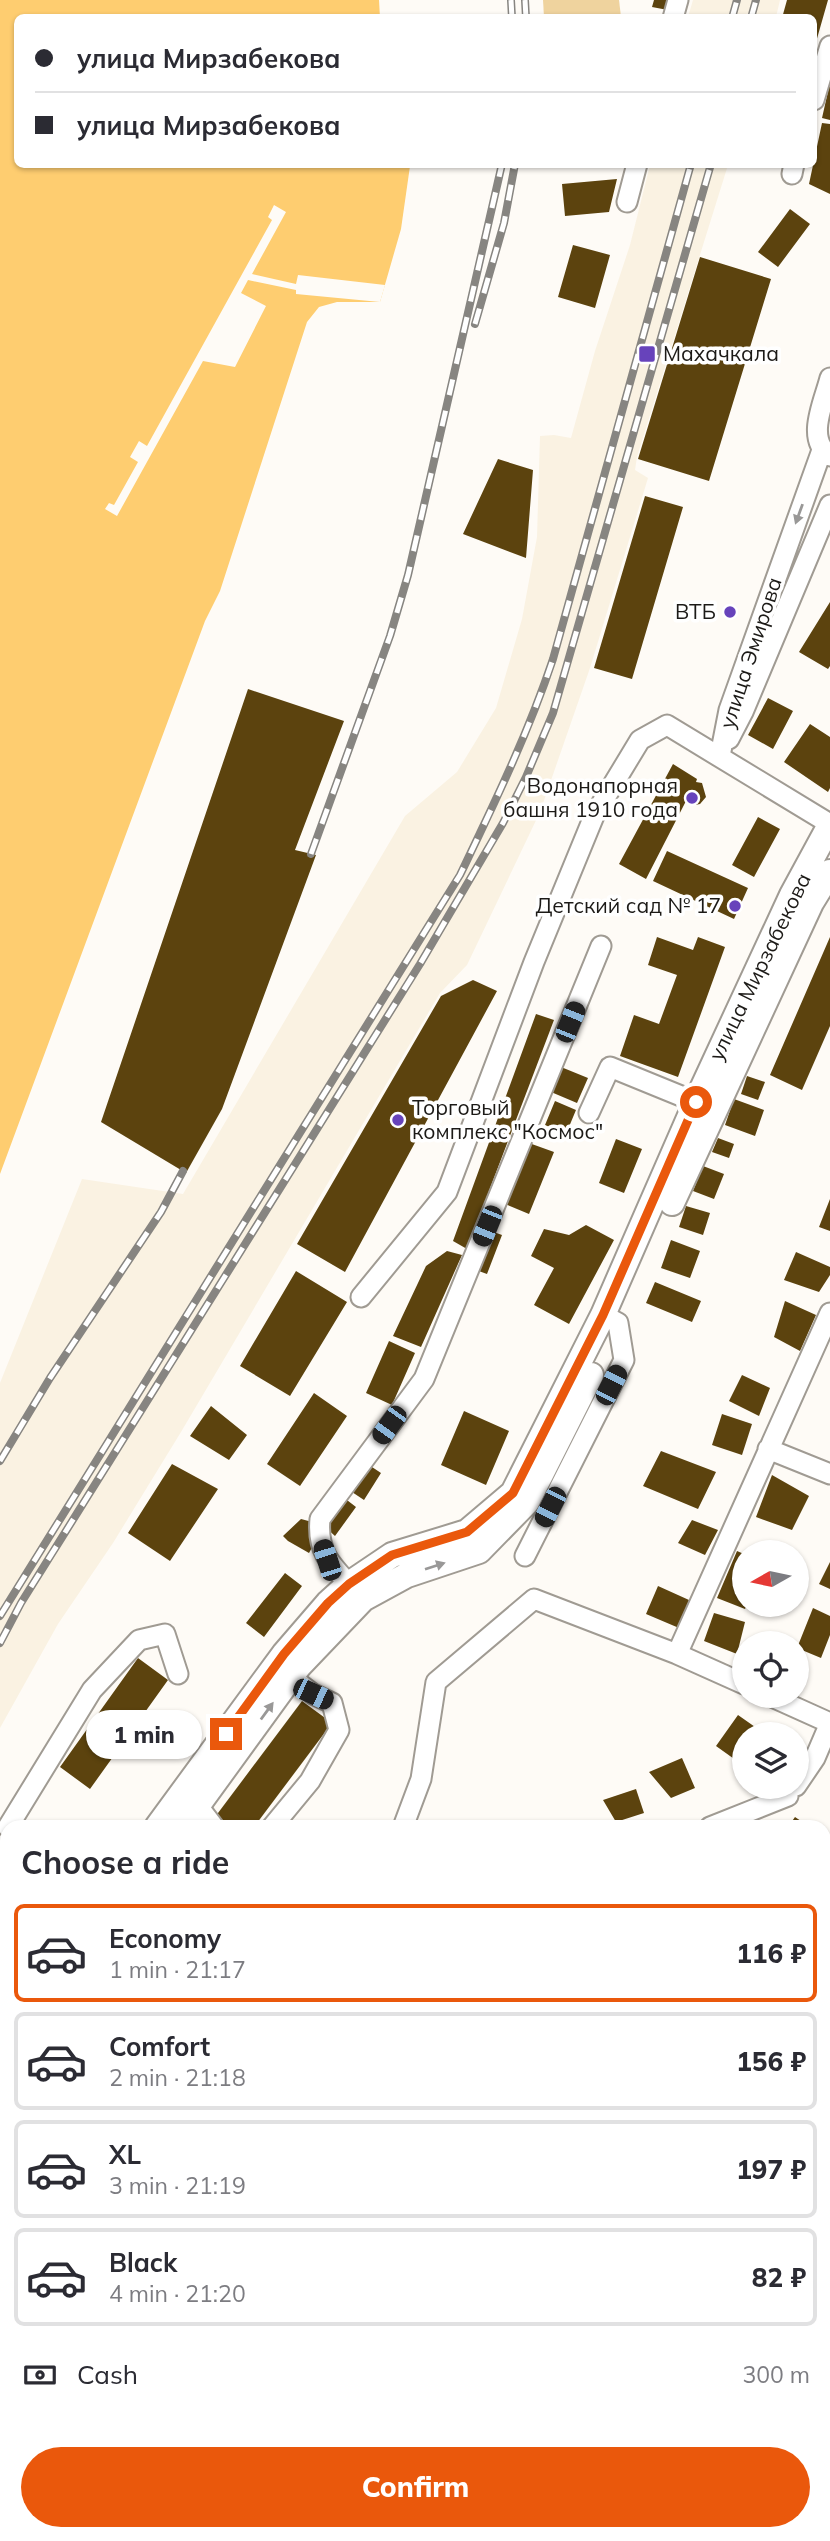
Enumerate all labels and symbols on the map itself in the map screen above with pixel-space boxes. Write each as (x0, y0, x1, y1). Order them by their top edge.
place label: Махачкала (663, 340, 779, 366)
marker: Махачкала (637, 344, 657, 364)
one-way arrow (793, 504, 804, 525)
street label: улица Эмирова (713, 574, 787, 732)
place label: ВТБ (675, 598, 716, 624)
marker: ВТБ (722, 604, 738, 620)
place label: Водонапорная башня 1910 года (503, 772, 678, 822)
marker: Водонапорная башня 1910 года (684, 790, 700, 806)
street label: улица Мирзабекова (702, 869, 816, 1065)
place label: Детский сад № 17 (535, 892, 721, 918)
marker: Детский сад № 17 (727, 898, 743, 914)
car (553, 999, 588, 1045)
route start (680, 1086, 712, 1118)
place label: Торговый комплекс "Космос" (412, 1094, 603, 1144)
marker: Торговый комплекс "Космос" (390, 1112, 406, 1128)
car (470, 1203, 505, 1249)
car (593, 1362, 630, 1408)
car (369, 1402, 410, 1448)
car (532, 1484, 569, 1530)
car (311, 1537, 344, 1583)
north arrow (732, 1540, 808, 1617)
one-way arrow (424, 1560, 445, 1570)
car (290, 1676, 337, 1712)
one-way arrow (259, 1702, 273, 1720)
callout: 1 min (86, 1710, 202, 1758)
route end (210, 1718, 242, 1750)

